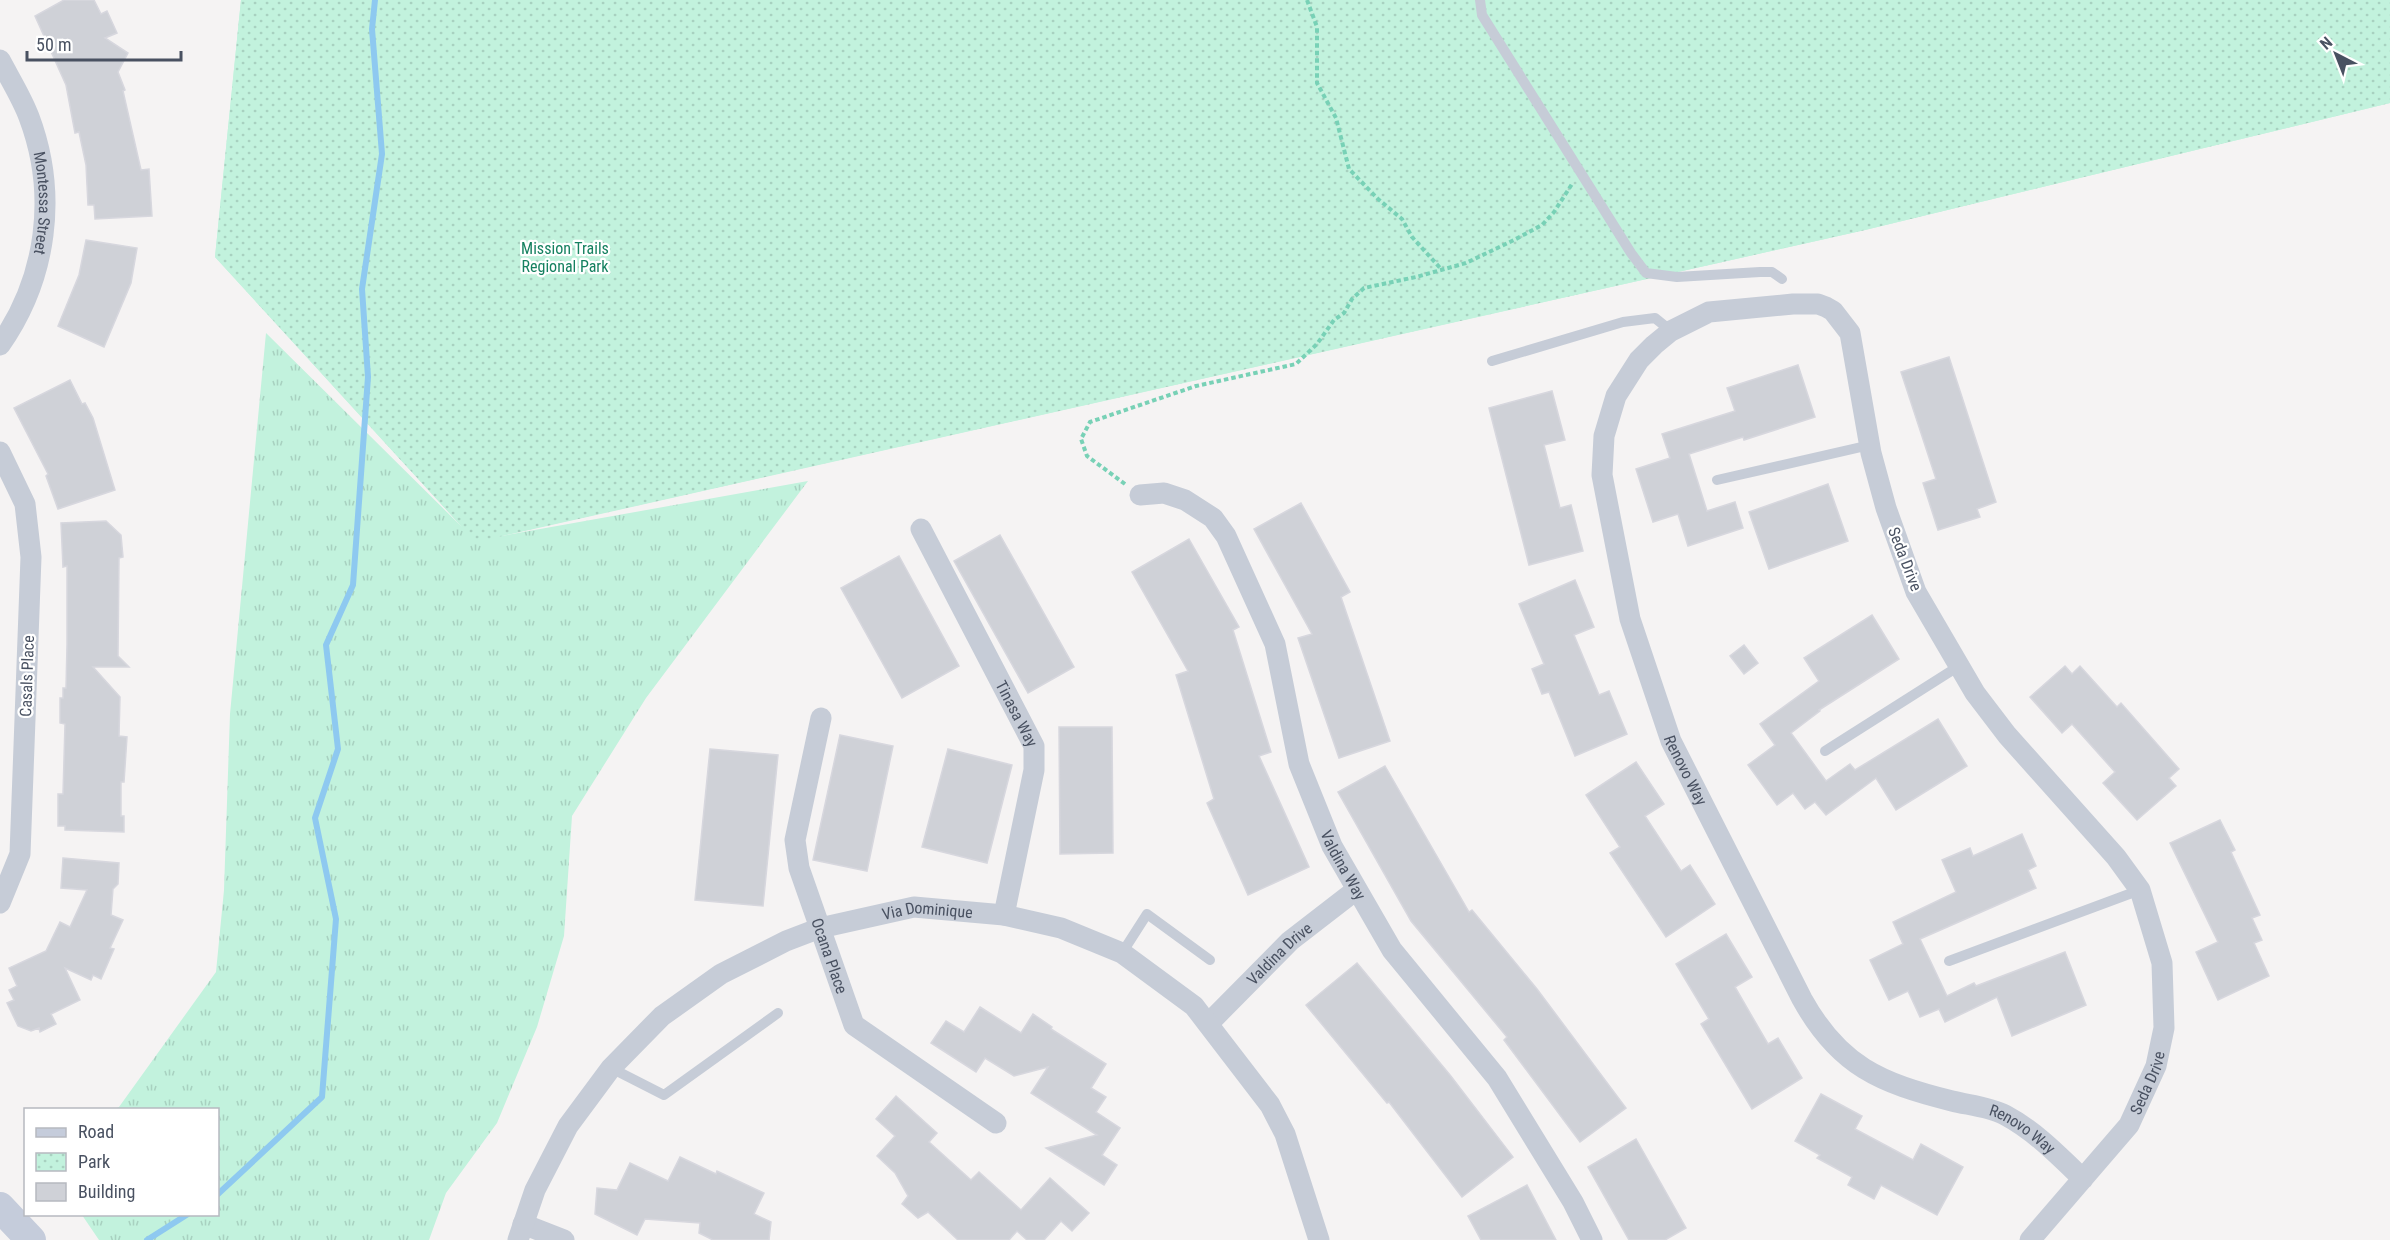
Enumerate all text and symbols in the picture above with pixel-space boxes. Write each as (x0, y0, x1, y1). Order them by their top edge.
scale bar (27, 24, 182, 62)
north arrow (2306, 24, 2366, 84)
text: N (2316, 33, 2336, 54)
text: 50 m (36, 34, 71, 55)
street label: Montessa Street (30, 150, 54, 257)
park label: Mission Trails Regional Park (521, 239, 609, 276)
street label: Seda Drive (1884, 524, 1926, 594)
street label: Casals Place (16, 635, 38, 717)
street label: Tinasa Way (992, 677, 1042, 750)
street label: Renovo Way (1660, 733, 1712, 809)
street label: Valdina Way (1317, 827, 1371, 903)
street label: Via Dominique (880, 898, 973, 923)
street label: Ocana Place (808, 915, 852, 996)
street label: Valdina Drive (1243, 918, 1316, 989)
street label: Seda Drive (2126, 1049, 2168, 1117)
street label: Renovo Way (1987, 1100, 2060, 1158)
legend (24, 1108, 219, 1216)
text: Road (78, 1121, 114, 1142)
text: Park (78, 1151, 110, 1172)
text: Building (78, 1181, 135, 1202)

